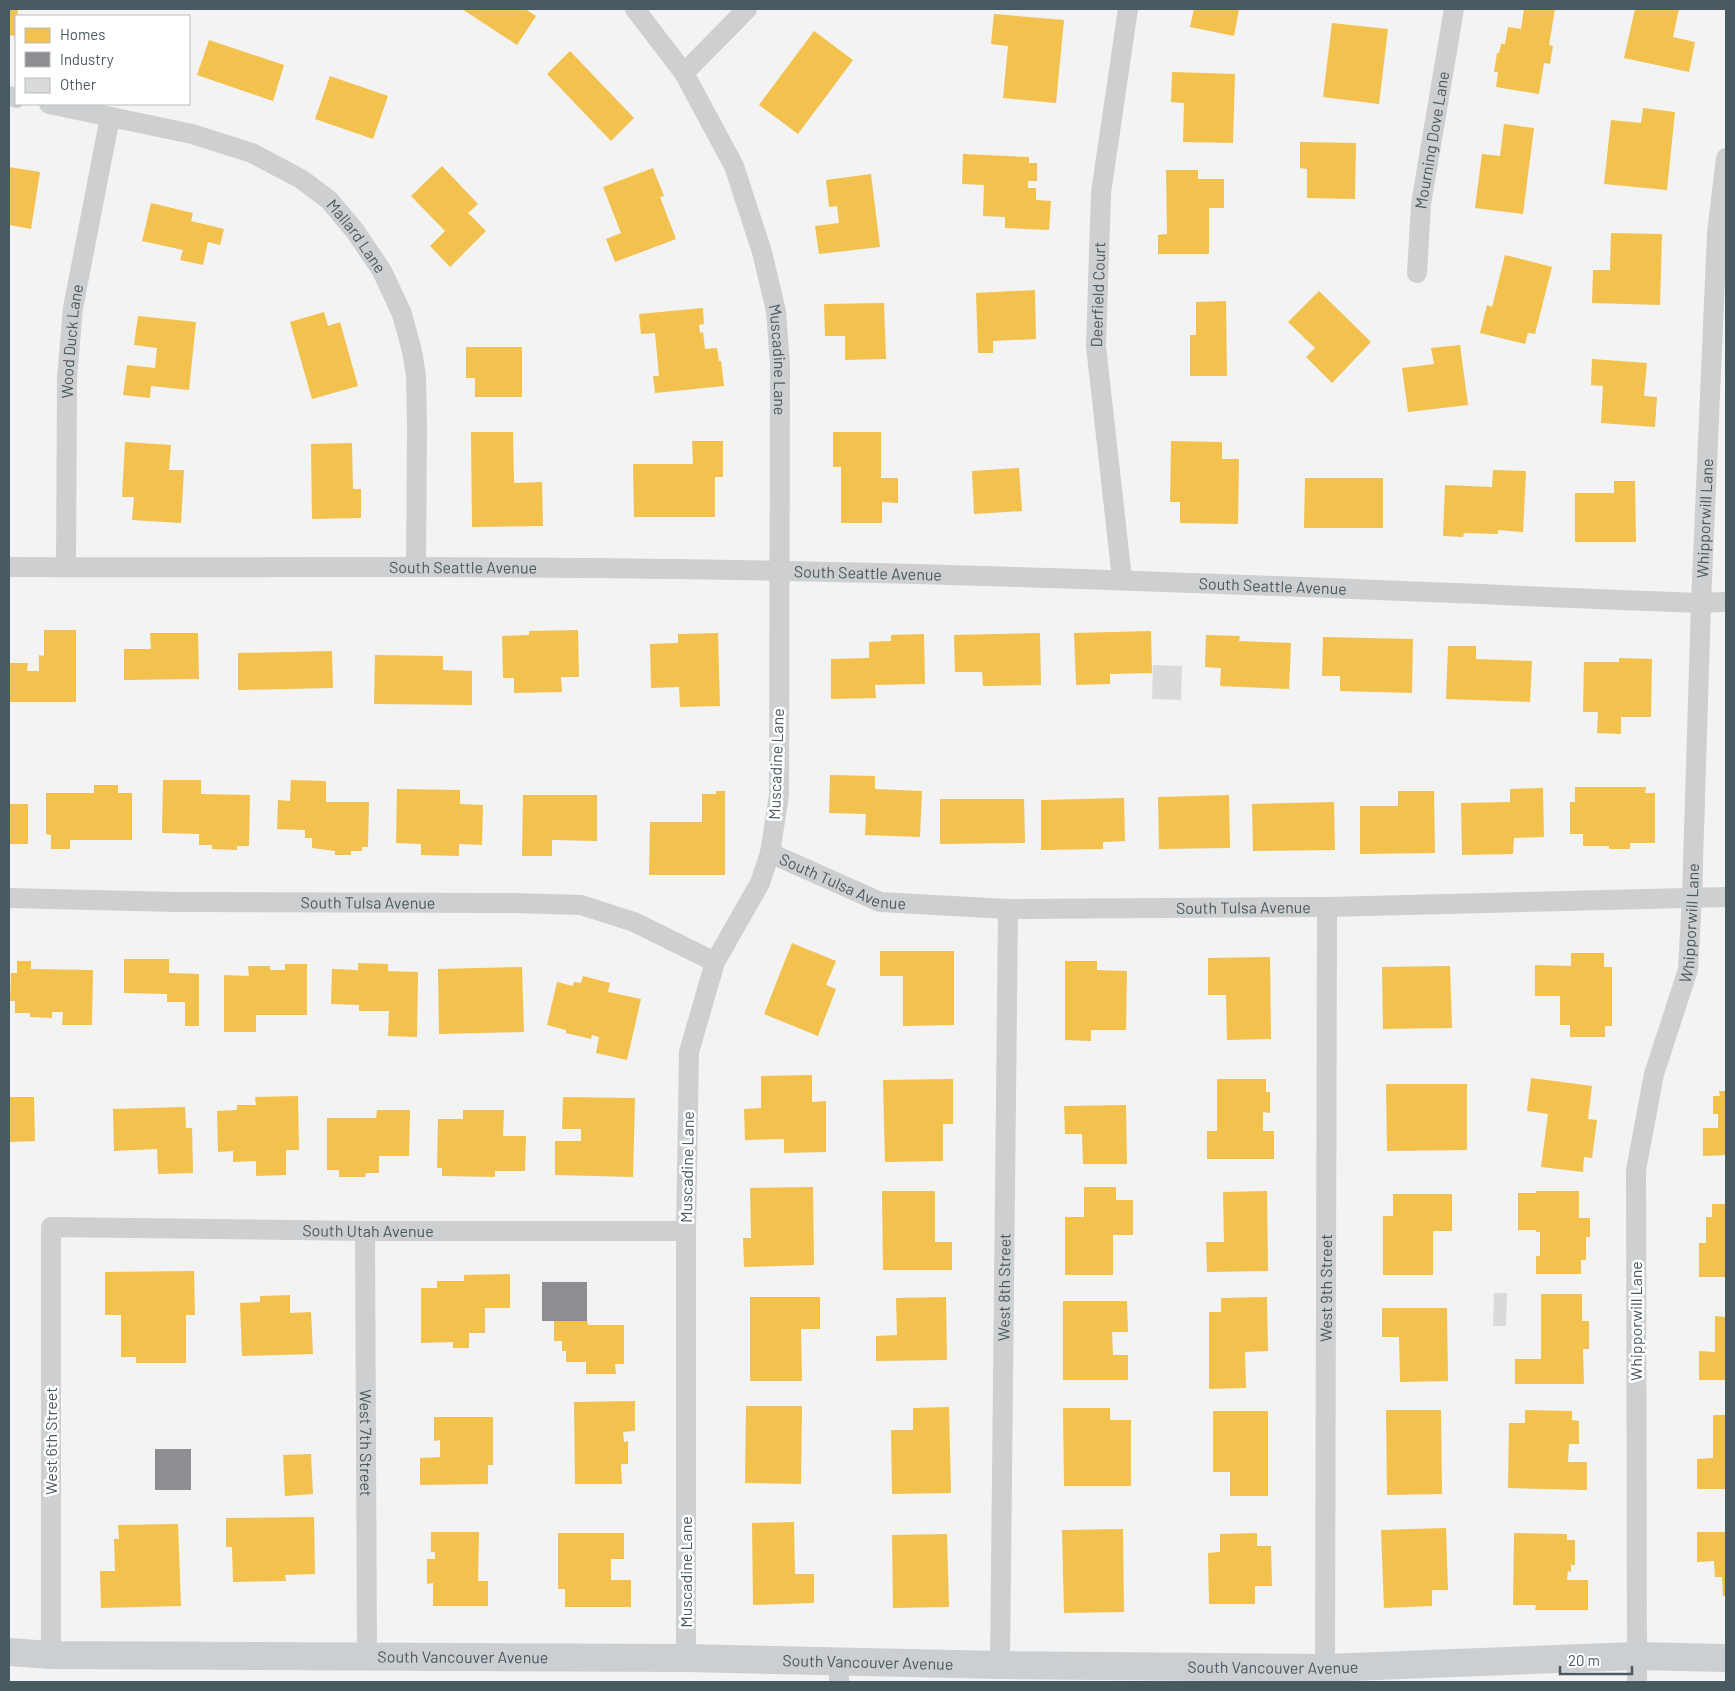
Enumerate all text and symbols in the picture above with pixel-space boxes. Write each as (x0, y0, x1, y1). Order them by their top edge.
legend (15, 15, 190, 105)
text: Homes (60, 25, 105, 43)
text: Industry (60, 50, 114, 68)
street label: Mourning Dove Lane (1410, 70, 1452, 210)
text: Other (60, 75, 97, 93)
street label: Mallard Lane (323, 195, 390, 276)
street label: Deerfield Court (1086, 241, 1108, 348)
street label: Wood Duck Lane (57, 282, 86, 398)
street label: Muscadine Lane (766, 302, 790, 415)
street label: Whipporwill Lane (1692, 458, 1716, 579)
street label: South Seattle Avenue (389, 557, 537, 577)
street label: South Seattle Avenue (794, 561, 942, 584)
street label: South Seattle Avenue (1198, 573, 1347, 598)
street label: Muscadine Lane (764, 708, 787, 820)
street label: South Tulsa Avenue (777, 849, 907, 912)
street label: Whipporwill Lane (1674, 863, 1702, 985)
street label: South Tulsa Avenue (300, 892, 435, 912)
street label: South Tulsa Avenue (1176, 897, 1311, 917)
street label: Muscadine Lane (676, 1111, 697, 1223)
street label: South Utah Avenue (302, 1220, 434, 1240)
street label: West 8th Street (993, 1233, 1014, 1341)
street label: West 9th Street (1316, 1234, 1335, 1342)
street label: Whipporwill Lane (1626, 1261, 1645, 1381)
street label: West 6th Street (41, 1387, 60, 1495)
street label: West 7th Street (357, 1389, 376, 1497)
street label: Muscadine Lane (676, 1516, 695, 1628)
scale bar (1560, 1644, 1632, 1676)
street label: South Vancouver Avenue (377, 1647, 548, 1666)
street label: South Vancouver Avenue (782, 1650, 954, 1673)
text: 20 m (1568, 1651, 1600, 1669)
street label: South Vancouver Avenue (1187, 1657, 1359, 1677)

